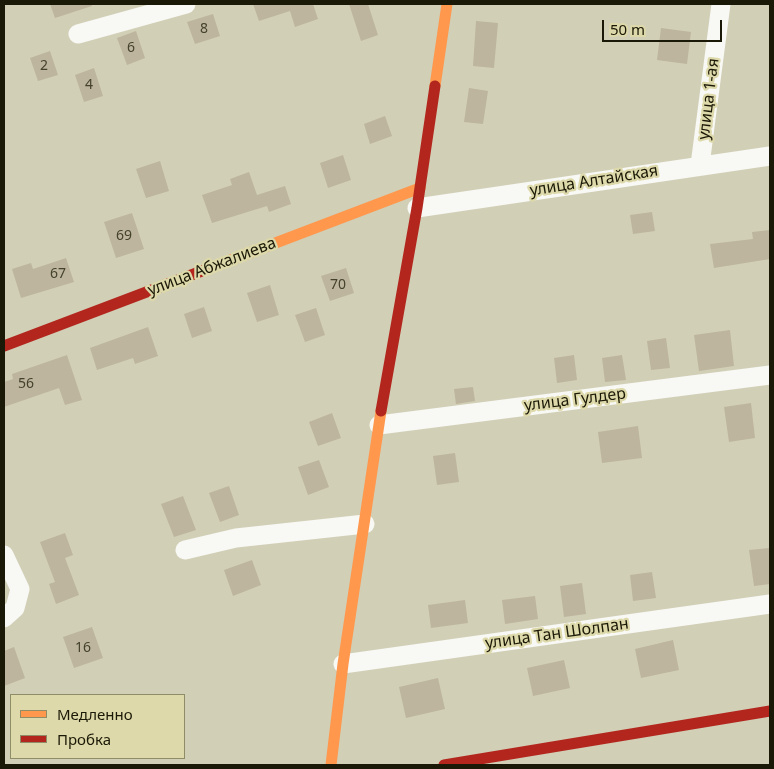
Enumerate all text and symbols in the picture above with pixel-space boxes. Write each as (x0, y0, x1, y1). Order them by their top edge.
scale bar (604, 10, 724, 42)
text: 50 m (610, 19, 645, 39)
house number: 8 (200, 21, 208, 37)
house number: 6 (127, 40, 135, 56)
street label: улица 1-ая (694, 57, 724, 141)
house number: 2 (40, 58, 48, 74)
house number: 4 (85, 77, 93, 93)
street label: улица Алтайская (529, 161, 659, 201)
house number: 69 (116, 228, 132, 244)
street label: улица Абжалиева (145, 234, 279, 300)
house number: 67 (50, 266, 66, 282)
house number: 70 (330, 277, 346, 293)
house number: 56 (18, 376, 34, 392)
street label: улица Гулдер (523, 384, 627, 416)
street label: улица Тан Шолпан (484, 614, 630, 654)
house number: 16 (75, 640, 91, 656)
legend (10, 694, 185, 759)
text: Медленно (57, 704, 133, 724)
text: Пробка (57, 729, 111, 749)

